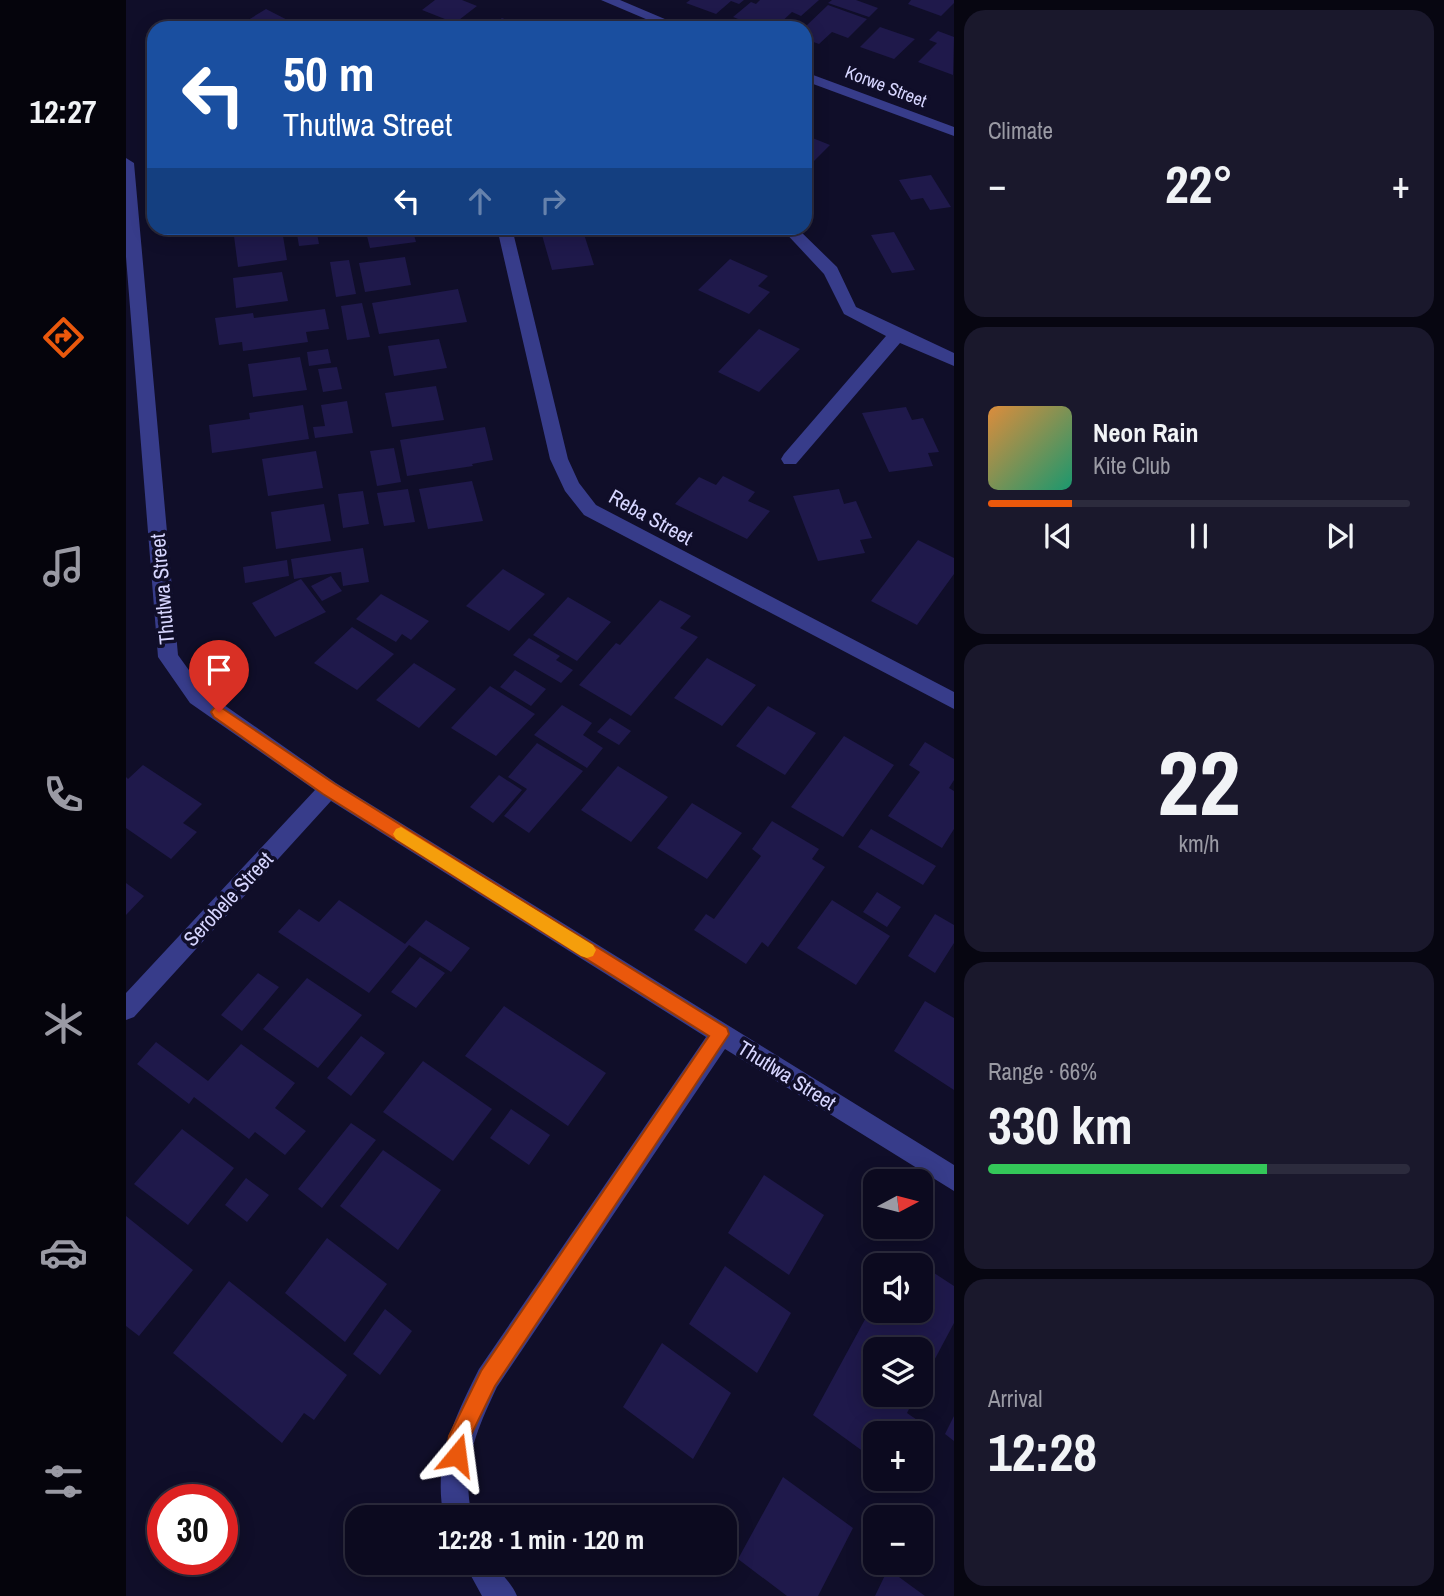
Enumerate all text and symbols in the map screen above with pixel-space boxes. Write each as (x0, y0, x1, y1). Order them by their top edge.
text: 50 m (283, 40, 375, 106)
icon: left (168, 49, 259, 140)
street label: Korwe Street (842, 59, 930, 113)
text: 12:27 (29, 90, 97, 133)
text: Thutlwa Street (283, 103, 452, 146)
text: Climate (988, 115, 1053, 146)
text: 22° (1165, 149, 1233, 219)
text: − (988, 159, 1006, 210)
text: + (1392, 159, 1410, 210)
icon: left (388, 182, 426, 220)
icon: ahead (461, 182, 499, 220)
icon: right (534, 182, 572, 220)
icon: directions (39, 313, 88, 362)
text: Neon Rain (1093, 415, 1198, 450)
text: Kite Club (1093, 450, 1171, 481)
street label: Reba Street (604, 482, 698, 552)
icon: previous (1039, 517, 1077, 555)
icon: pause (1180, 517, 1218, 555)
icon: next (1321, 517, 1359, 555)
street label: Thutlwa Street (143, 532, 181, 646)
icon: music (39, 542, 88, 591)
pin (189, 640, 249, 712)
icon: arrive (200, 651, 238, 689)
text: 22 (1158, 721, 1241, 843)
icon: phone (39, 770, 88, 819)
text: km/h (1179, 828, 1219, 859)
street label: Serobele Street (177, 845, 280, 953)
icon: climate (39, 999, 88, 1048)
street label: Thutlwa Street (732, 1033, 842, 1117)
text: Range · 66% (988, 1056, 1097, 1087)
text: 330 km (988, 1090, 1133, 1160)
north arrow (863, 1169, 933, 1239)
map controls (863, 1169, 933, 1575)
icon: car (39, 1228, 88, 1277)
button: sound (863, 1253, 933, 1323)
button: layers (863, 1337, 933, 1407)
text: Arrival (988, 1383, 1043, 1414)
text: 12:28 (988, 1417, 1097, 1487)
position arrow (420, 1418, 494, 1492)
button: + (863, 1421, 933, 1491)
icon: filters (39, 1457, 88, 1506)
speed limit sign: 30 (147, 1484, 238, 1575)
button: − (863, 1505, 933, 1575)
text: 12:28 · 1 min · 120 m (438, 1522, 644, 1557)

